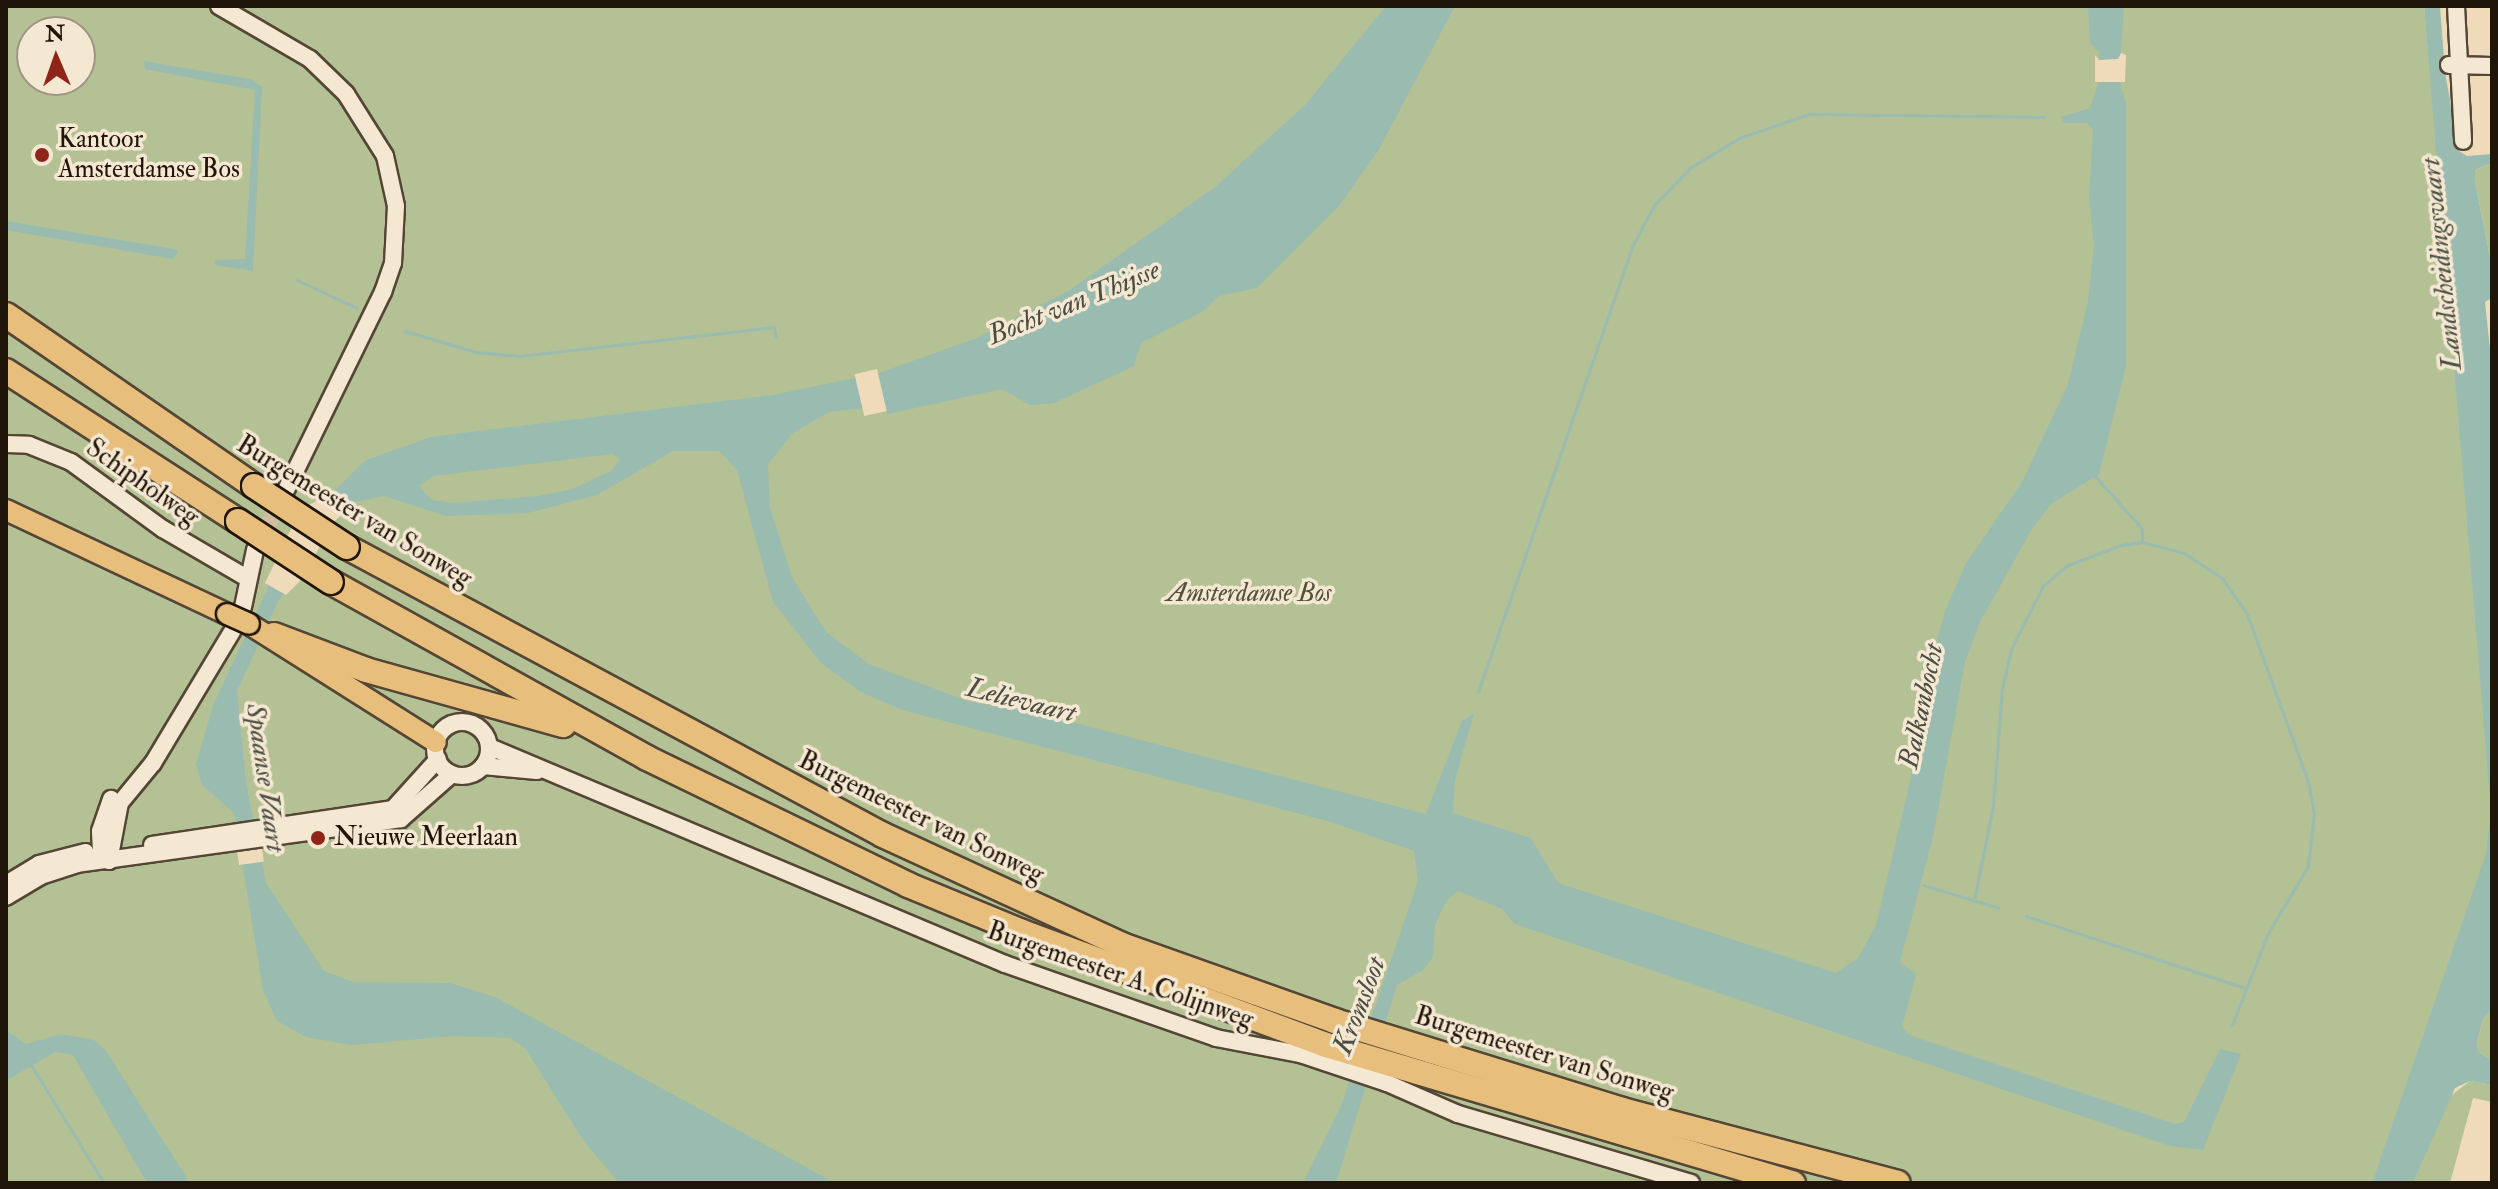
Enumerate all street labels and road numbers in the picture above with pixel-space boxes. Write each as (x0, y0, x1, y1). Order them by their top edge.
street label: Burgemeester van Sonweg (231, 429, 477, 595)
street label: Schipholweg (80, 433, 204, 533)
street label: Burgemeester van Sonweg (793, 745, 1049, 891)
street label: Burgemeester A. Colijnweg (983, 916, 1257, 1036)
street label: Burgemeester van Sonweg (1411, 1001, 1677, 1109)

